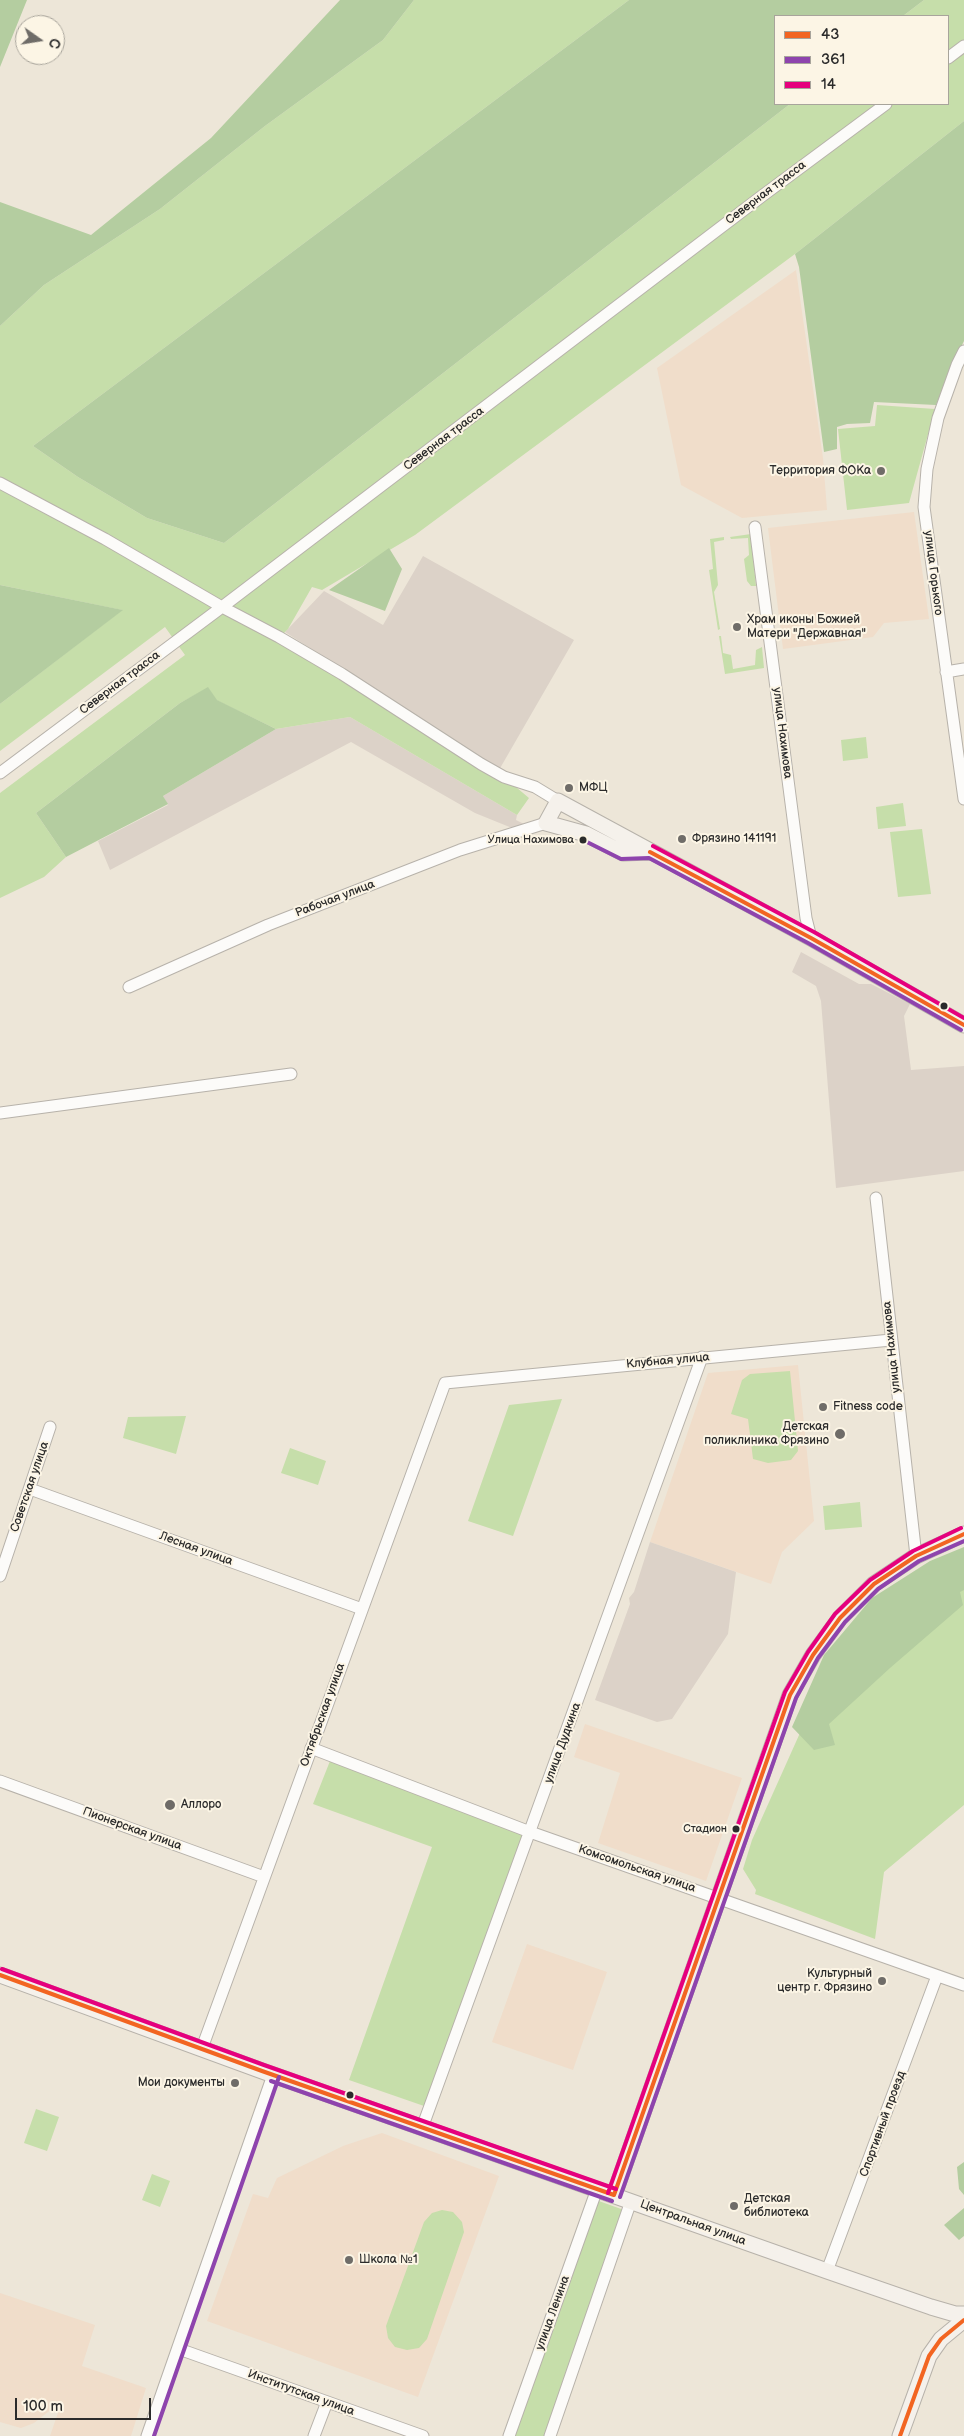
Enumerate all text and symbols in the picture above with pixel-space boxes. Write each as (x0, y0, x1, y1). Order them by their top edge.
north arrow (15, 15, 65, 65)
legend (774, 15, 949, 105)
text: 43 (821, 25, 839, 44)
text: С (45, 37, 64, 50)
text: 361 (821, 50, 845, 69)
text: 14 (821, 75, 836, 94)
street label: Северная трасса (723, 158, 809, 228)
street label: Северная трасса (401, 404, 487, 474)
place label: Территория ФОКа (769, 464, 871, 478)
marker: Территория ФОКа (875, 465, 887, 477)
street label: улица Горького (921, 530, 945, 616)
place label: Храм иконы Божией Матери "Державная" (747, 613, 866, 641)
marker: Храм иконы Божией Матери "Державная" (731, 621, 743, 633)
street label: Северная трасса (77, 648, 163, 718)
street label: улица Нахимова (769, 686, 795, 780)
place label: МФЦ (579, 781, 608, 795)
marker: МФЦ (563, 782, 575, 794)
place label: Фрязино 141191 (692, 832, 776, 846)
place label: Улица Нахимова (487, 833, 574, 847)
marker: Фрязино 141191 (676, 833, 688, 845)
marker: Улица Нахимова (578, 835, 588, 845)
street label: Рабочая улица (293, 877, 377, 921)
unlabelled marker (939, 1001, 949, 1011)
street label: улица Нахимова (880, 1300, 904, 1394)
street label: Клубная улица (626, 1350, 710, 1372)
place label: Fitness code (833, 1400, 903, 1414)
marker: Fitness code (817, 1401, 829, 1413)
place label: Детская поликлиника Фрязино (704, 1420, 829, 1448)
marker: Детская поликлиника Фрязино (833, 1427, 847, 1441)
street label: Советская улица (8, 1440, 52, 1534)
street label: Лесная улица (157, 1529, 235, 1569)
street label: Октябрьская улица (298, 1661, 348, 1769)
street label: улица Дудкина (542, 1701, 584, 1785)
marker: Аллоро (163, 1798, 177, 1812)
place label: Аллоро (181, 1798, 221, 1812)
street label: Пионерская улица (80, 1804, 184, 1854)
place label: Стадион (683, 1822, 727, 1836)
marker: Стадион (731, 1824, 741, 1834)
street label: Комсомольская улица (576, 1842, 698, 1896)
place label: Культурный центр г. Фрязино (777, 1967, 872, 1995)
marker: Культурный центр г. Фрязино (876, 1975, 888, 1987)
street label: Спортивный проезд (857, 2069, 909, 2179)
place label: Мои документы (138, 2076, 225, 2090)
marker: Мои документы (229, 2077, 241, 2089)
unlabelled marker (345, 2090, 355, 2100)
place label: Детская библиотека (744, 2192, 809, 2220)
street label: Центральная улица (638, 2197, 748, 2249)
marker: Детская библиотека (728, 2200, 740, 2212)
place label: Школа №1 (359, 2253, 418, 2267)
marker: Школа №1 (343, 2254, 355, 2266)
street label: улица Ленина (533, 2274, 573, 2352)
street label: Институтская улица (246, 2367, 356, 2419)
scale bar (18, 2388, 154, 2420)
text: 100 m (23, 2397, 63, 2416)

